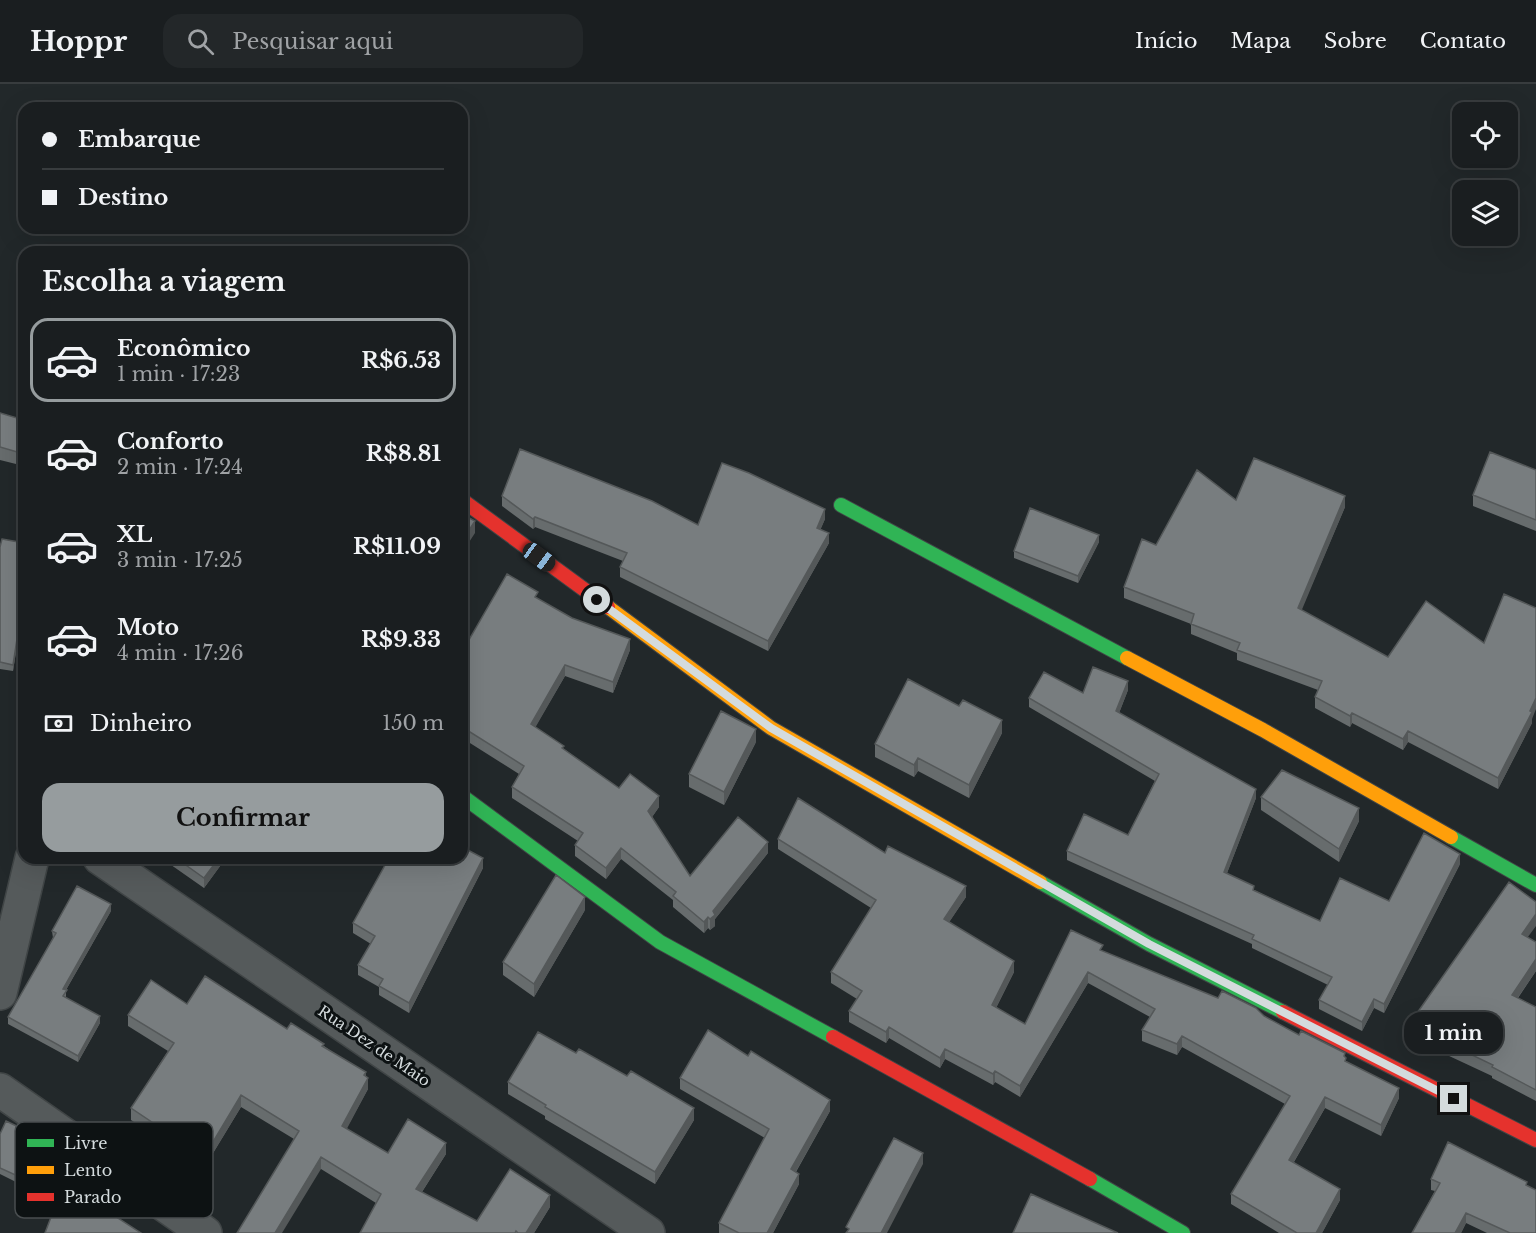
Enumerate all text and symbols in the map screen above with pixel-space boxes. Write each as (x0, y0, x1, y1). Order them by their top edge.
search box (163, 14, 583, 68)
text: Hoppr (30, 24, 127, 59)
icon: search (184, 25, 217, 58)
text: Pesquisar aqui (232, 28, 393, 55)
text: Início (1135, 28, 1197, 54)
text: Mapa (1230, 28, 1291, 54)
text: Sobre (1324, 28, 1387, 54)
text: Contato (1420, 28, 1506, 54)
map controls (1452, 102, 1518, 246)
button: locate (1452, 102, 1518, 168)
text: Embarque (78, 126, 201, 153)
button: layers (1452, 180, 1518, 246)
text: Destino (78, 184, 168, 211)
text: Escolha a viagem (42, 265, 286, 298)
icon: car (45, 333, 99, 387)
text: Econômico (117, 335, 250, 362)
text: R$6.53 (361, 347, 441, 374)
text: 1 min · 17:23 (117, 362, 240, 386)
icon: car (45, 426, 99, 480)
text: Conforto (117, 428, 223, 455)
text: R$8.81 (366, 440, 441, 467)
text: 2 min · 17:24 (117, 455, 243, 479)
icon: car (45, 519, 99, 573)
text: XL (117, 521, 152, 548)
text: R$11.09 (353, 533, 441, 560)
car (519, 539, 559, 575)
text: 3 min · 17:25 (117, 548, 243, 572)
route start (583, 586, 610, 613)
icon: car (45, 612, 99, 666)
text: Moto (117, 614, 179, 641)
text: R$9.33 (361, 626, 441, 653)
text: 4 min · 17:26 (117, 641, 244, 665)
icon: cash (42, 707, 75, 740)
text: Dinheiro (90, 710, 192, 737)
text: 150 m (382, 711, 444, 735)
button: Confirmar (42, 783, 444, 852)
street label: Rua Dez de Maio (314, 1001, 434, 1090)
callout: 1 min (1404, 1012, 1504, 1054)
text: 1 min (1425, 1021, 1482, 1045)
route end (1440, 1085, 1467, 1112)
legend (15, 1122, 213, 1218)
text: Livre (64, 1133, 107, 1153)
text: Lento (64, 1160, 112, 1180)
text: Parado (64, 1187, 121, 1207)

